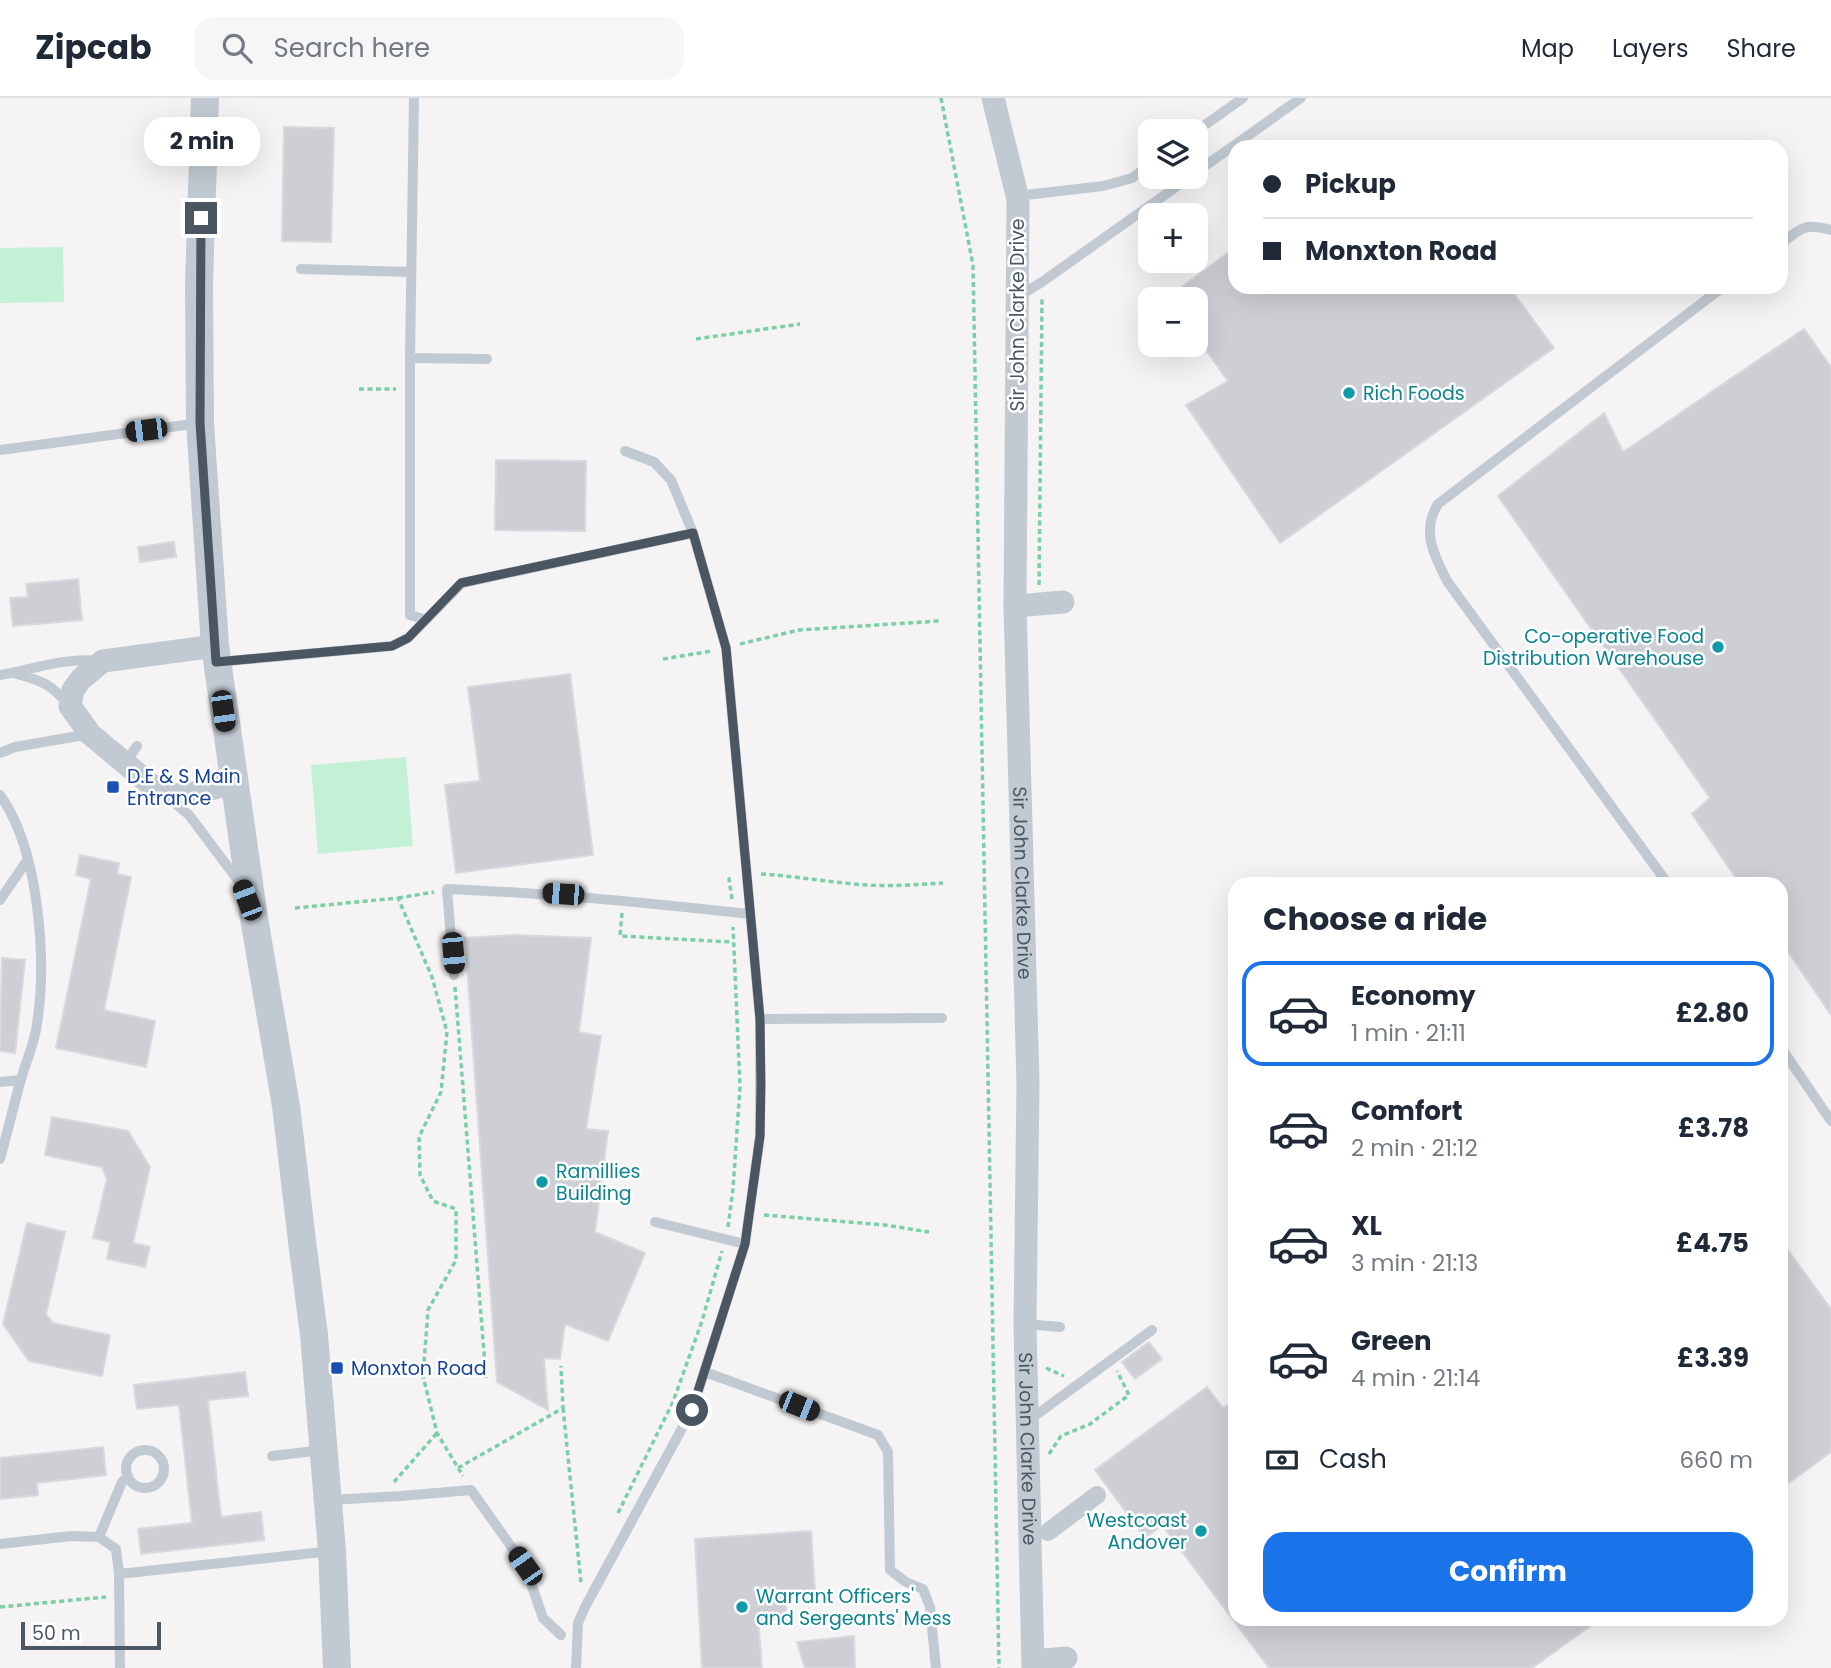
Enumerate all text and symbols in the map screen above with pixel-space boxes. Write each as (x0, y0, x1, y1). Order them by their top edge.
search box (194, 17, 684, 80)
text: Zipcab (35, 24, 152, 71)
icon: search (218, 29, 256, 67)
text: Search here (274, 30, 430, 66)
text: Map (1521, 32, 1574, 65)
text: Layers (1612, 32, 1688, 65)
text: Share (1726, 32, 1796, 65)
callout: 2 min (143, 116, 259, 166)
map controls (1138, 119, 1208, 357)
button: layers (1138, 119, 1208, 189)
text: 2 min (170, 125, 234, 157)
text: Pickup (1305, 166, 1396, 202)
route end (185, 202, 217, 234)
button: + (1138, 203, 1208, 273)
street label: Sir John Clarke Drive (1004, 218, 1031, 412)
text: Monxton Road (1305, 233, 1497, 269)
button: − (1138, 287, 1208, 357)
place label: Rich Foods (1363, 380, 1465, 407)
marker: Rich Foods (1341, 385, 1357, 401)
car (124, 417, 169, 443)
place label: Co-operative Food Distribution Warehouse (1483, 623, 1704, 672)
marker: Co-operative Food Distribution Warehouse (1710, 639, 1726, 655)
car (210, 689, 237, 733)
place label: D.E & S Main Entrance (127, 763, 241, 812)
marker: D.E & S Main Entrance (105, 779, 121, 795)
street label: Sir John Clarke Drive (1006, 786, 1039, 980)
car (230, 877, 265, 923)
car (542, 882, 585, 906)
text: Choose a ride (1263, 896, 1487, 941)
car (441, 931, 466, 975)
text: Economy (1351, 978, 1475, 1014)
icon: car (1267, 982, 1330, 1045)
text: £2.80 (1676, 995, 1749, 1031)
text: 1 min · 21:11 (1351, 1017, 1466, 1049)
text: Comfort (1351, 1093, 1463, 1129)
icon: car (1267, 1097, 1330, 1160)
text: £3.78 (1678, 1110, 1749, 1146)
text: 2 min · 21:12 (1351, 1132, 1478, 1164)
place label: Ramillies Building (556, 1158, 640, 1207)
marker: Ramillies Building (534, 1174, 550, 1190)
text: XL (1351, 1208, 1382, 1244)
icon: car (1267, 1212, 1330, 1275)
text: £4.75 (1676, 1225, 1749, 1261)
text: 3 min · 21:13 (1351, 1247, 1478, 1279)
text: Green (1351, 1323, 1432, 1359)
icon: car (1267, 1327, 1330, 1390)
text: £3.39 (1677, 1340, 1749, 1376)
street label: Sir John Clarke Drive (1012, 1352, 1044, 1546)
place label: Monxton Road (351, 1355, 487, 1382)
marker: Monxton Road (329, 1360, 345, 1376)
text: 4 min · 21:14 (1351, 1362, 1480, 1394)
car (776, 1388, 823, 1424)
route start (676, 1394, 708, 1426)
icon: cash (1263, 1441, 1301, 1479)
text: Cash (1319, 1441, 1387, 1477)
text: 660 m (1680, 1444, 1753, 1476)
place label: Westcoast Andover (1086, 1507, 1187, 1556)
marker: Westcoast Andover (1193, 1523, 1209, 1539)
button: Confirm (1263, 1532, 1753, 1612)
car (505, 1543, 546, 1589)
place label: Warrant Officers' and Sergeants' Mess (756, 1583, 951, 1632)
marker: Warrant Officers' and Sergeants' Mess (734, 1599, 750, 1615)
scale bar (21, 1619, 161, 1651)
text: 50 m (32, 1620, 81, 1647)

